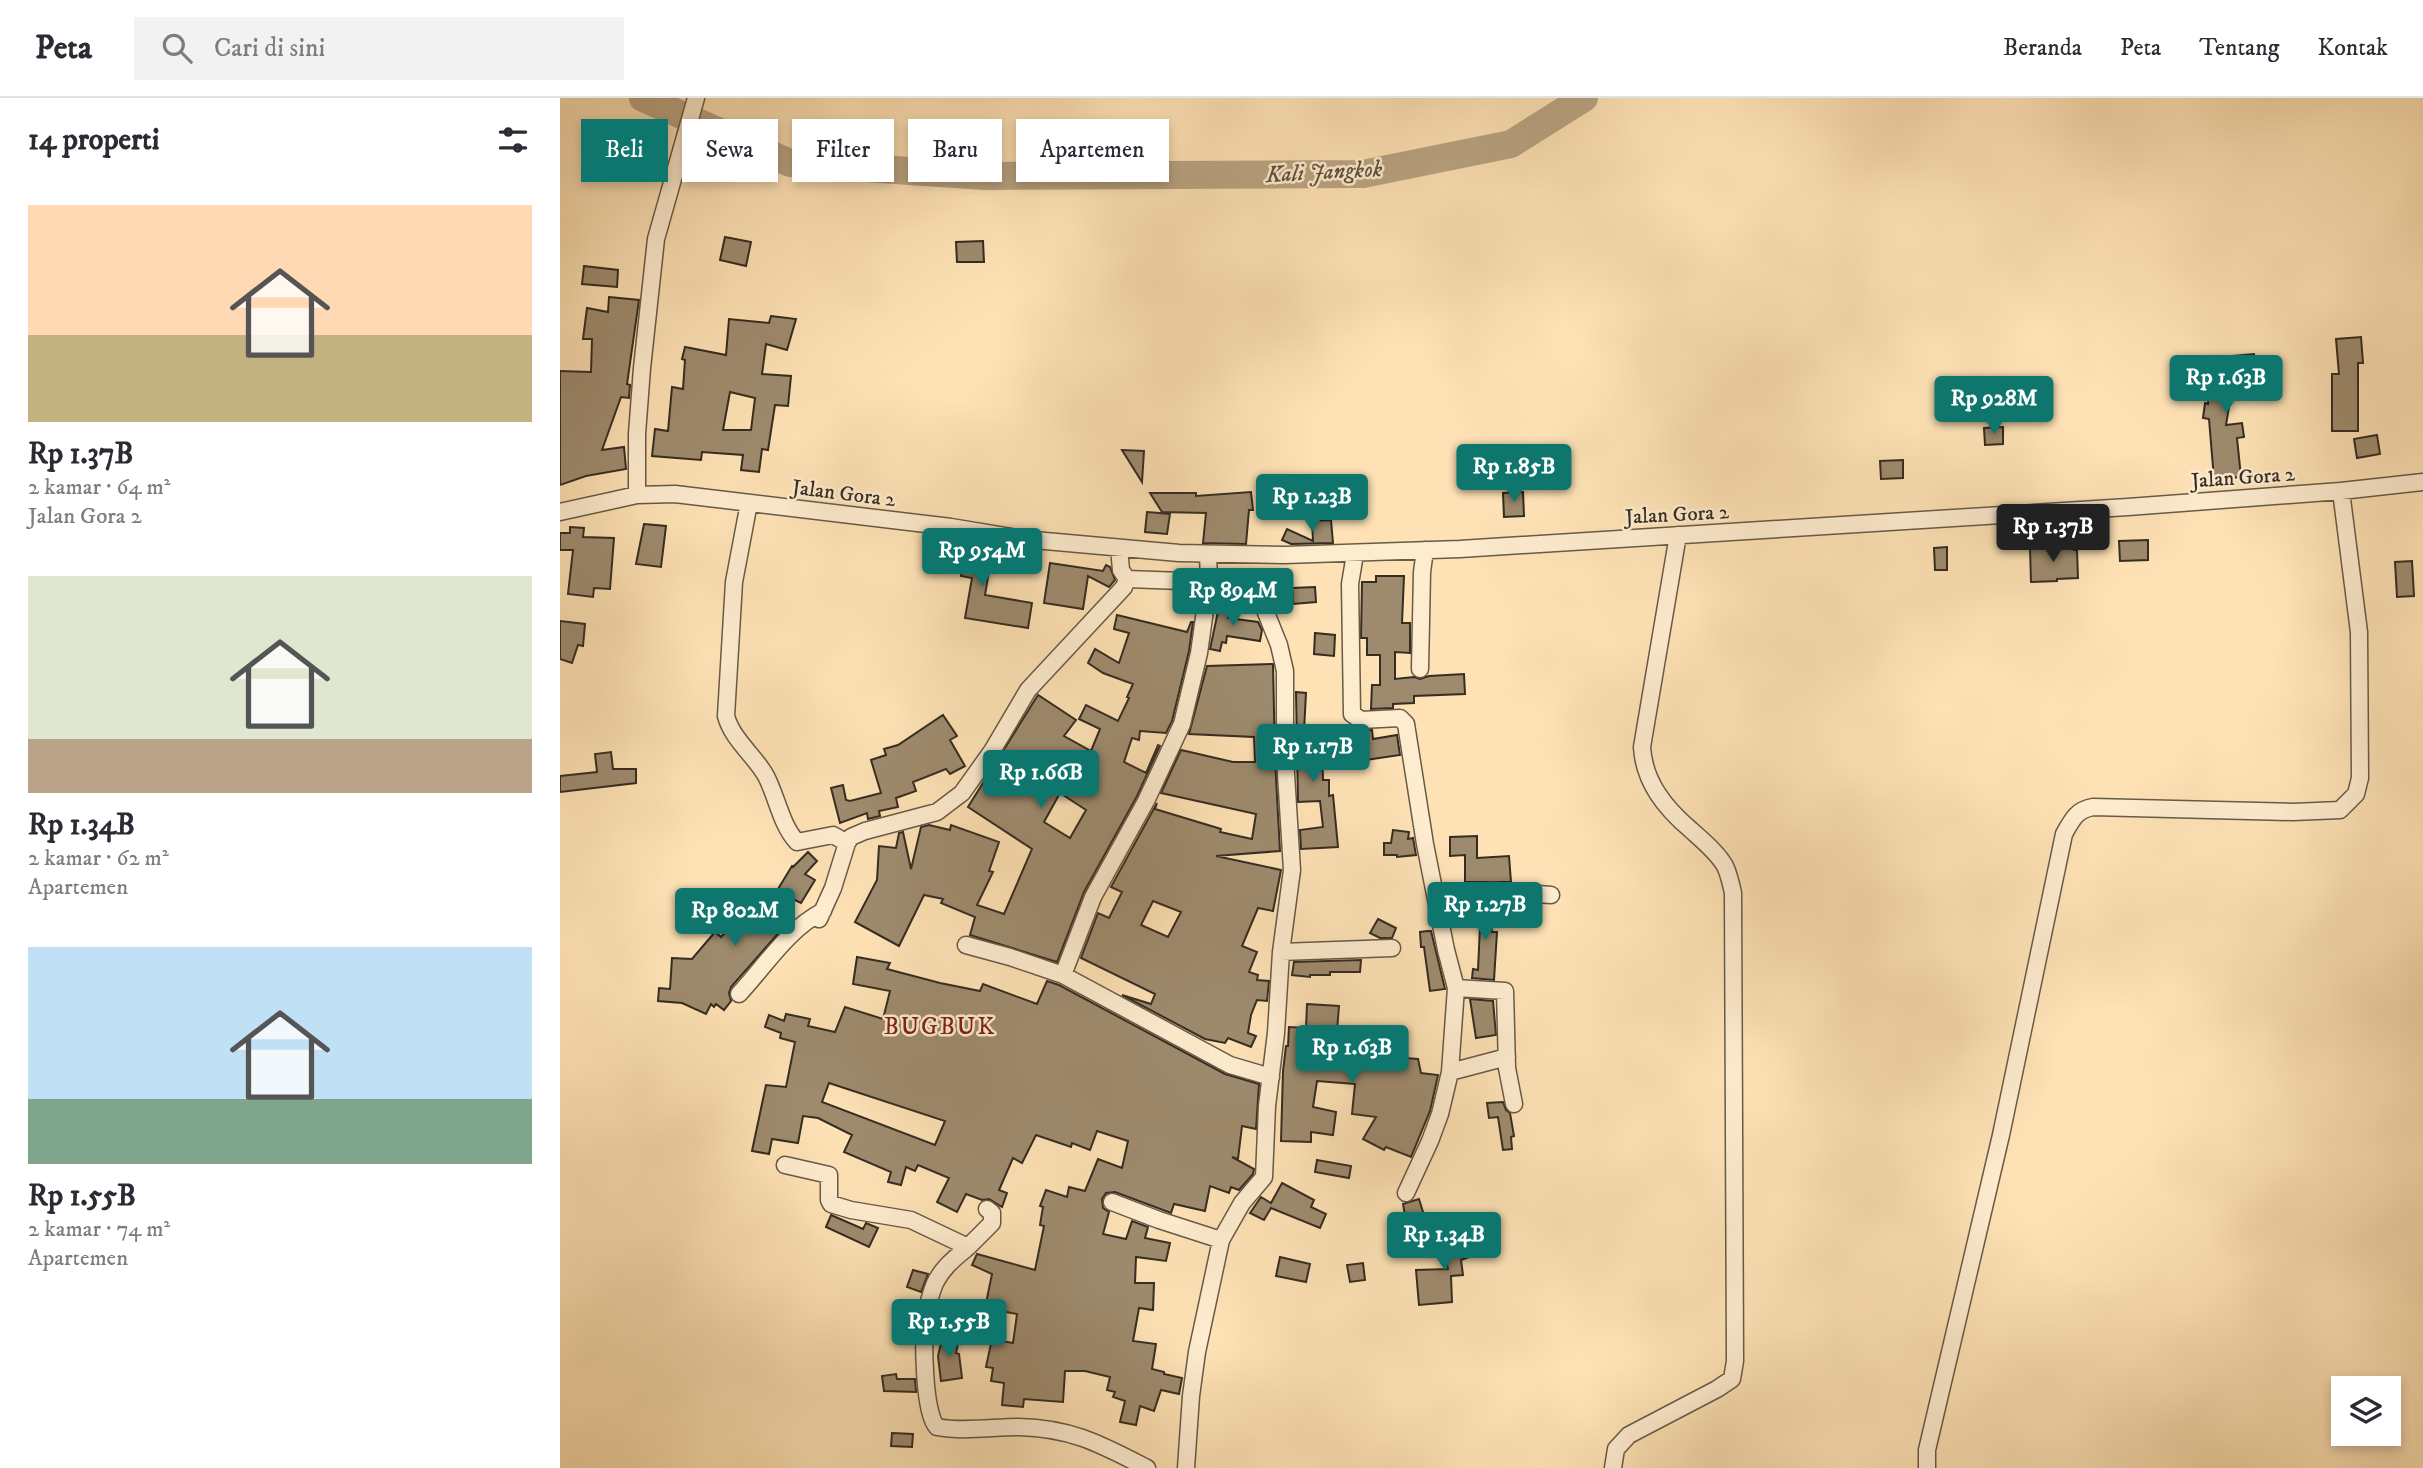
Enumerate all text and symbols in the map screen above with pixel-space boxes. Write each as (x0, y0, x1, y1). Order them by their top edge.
search box (134, 17, 624, 80)
text: Peta (35, 28, 92, 69)
icon: search (158, 29, 196, 67)
text: Cari di sini (214, 32, 325, 65)
text: Beranda (2003, 33, 2082, 63)
text: Peta (2120, 33, 2161, 63)
text: Tentang (2199, 33, 2280, 63)
text: Kontak (2318, 33, 2388, 63)
chip: Beli (581, 119, 668, 182)
chip: Sewa (682, 119, 778, 182)
chip: Filter (792, 119, 894, 182)
chip: Baru (908, 119, 1002, 182)
chip: Apartemen (1016, 119, 1169, 182)
icon: filters (494, 121, 532, 159)
text: 14 properti (28, 122, 159, 159)
water label: Kali Jangkok (1264, 155, 1383, 190)
icon: home (217, 250, 343, 376)
pin: Rp 1.63B (2154, 356, 2298, 415)
text: Rp 1.63B (2186, 363, 2266, 392)
pin: Rp 928M (1929, 376, 2059, 436)
text: Rp 928M (1950, 384, 2038, 413)
text: Rp 1.37B (28, 436, 134, 473)
pin: Rp 1.85B (1442, 444, 1586, 504)
text: Rp 1.85B (1472, 452, 1556, 481)
street label: Jalan Gora 2 (2188, 461, 2297, 495)
text: 2 kamar · 64 m² (28, 473, 171, 502)
pin: Rp 1.23B (1240, 474, 1384, 534)
street label: Jalan Gora 2 (789, 475, 898, 513)
text: Rp 1.23B (1272, 482, 1352, 511)
street label: Jalan Gora 2 (1622, 499, 1730, 531)
text: Jalan Gora 2 (28, 502, 142, 531)
pin: Rp 1.37B (1981, 504, 2125, 564)
text: Rp 1.37B (2013, 512, 2093, 541)
pin: Rp 954M (917, 528, 1047, 588)
text: Rp 954M (938, 536, 1026, 565)
pin: Rp 894M (1168, 568, 1298, 628)
text: Rp 894M (1188, 576, 1278, 605)
icon: home (217, 621, 343, 747)
pin: Rp 1.17B (1241, 724, 1385, 784)
text: Rp 1.17B (1273, 732, 1353, 761)
pin: Rp 1.66B (969, 750, 1113, 810)
text: Rp 1.66B (999, 758, 1083, 787)
text: Rp 1.34B (28, 807, 135, 844)
text: 2 kamar · 62 m² (28, 844, 169, 873)
text: Apartemen (28, 873, 128, 902)
pin: Rp 1.27B (1413, 882, 1557, 942)
pin: Rp 802M (670, 888, 800, 948)
text: Rp 1.27B (1443, 890, 1527, 919)
text: Rp 802M (691, 896, 779, 925)
icon: home (217, 992, 343, 1118)
district label: BUGBUK (884, 1012, 996, 1042)
pin: Rp 1.63B (1280, 1026, 1424, 1085)
text: Rp 1.63B (1312, 1033, 1392, 1062)
text: Rp 1.55B (28, 1178, 136, 1215)
pin: Rp 1.34B (1372, 1212, 1516, 1272)
text: 2 kamar · 74 m² (28, 1215, 170, 1244)
text: Rp 1.34B (1403, 1220, 1485, 1249)
text: Apartemen (28, 1244, 128, 1273)
pin: Rp 1.55B (877, 1300, 1021, 1359)
text: Rp 1.55B (908, 1307, 990, 1336)
map controls (2331, 1376, 2401, 1446)
button: layers (2331, 1376, 2401, 1446)

